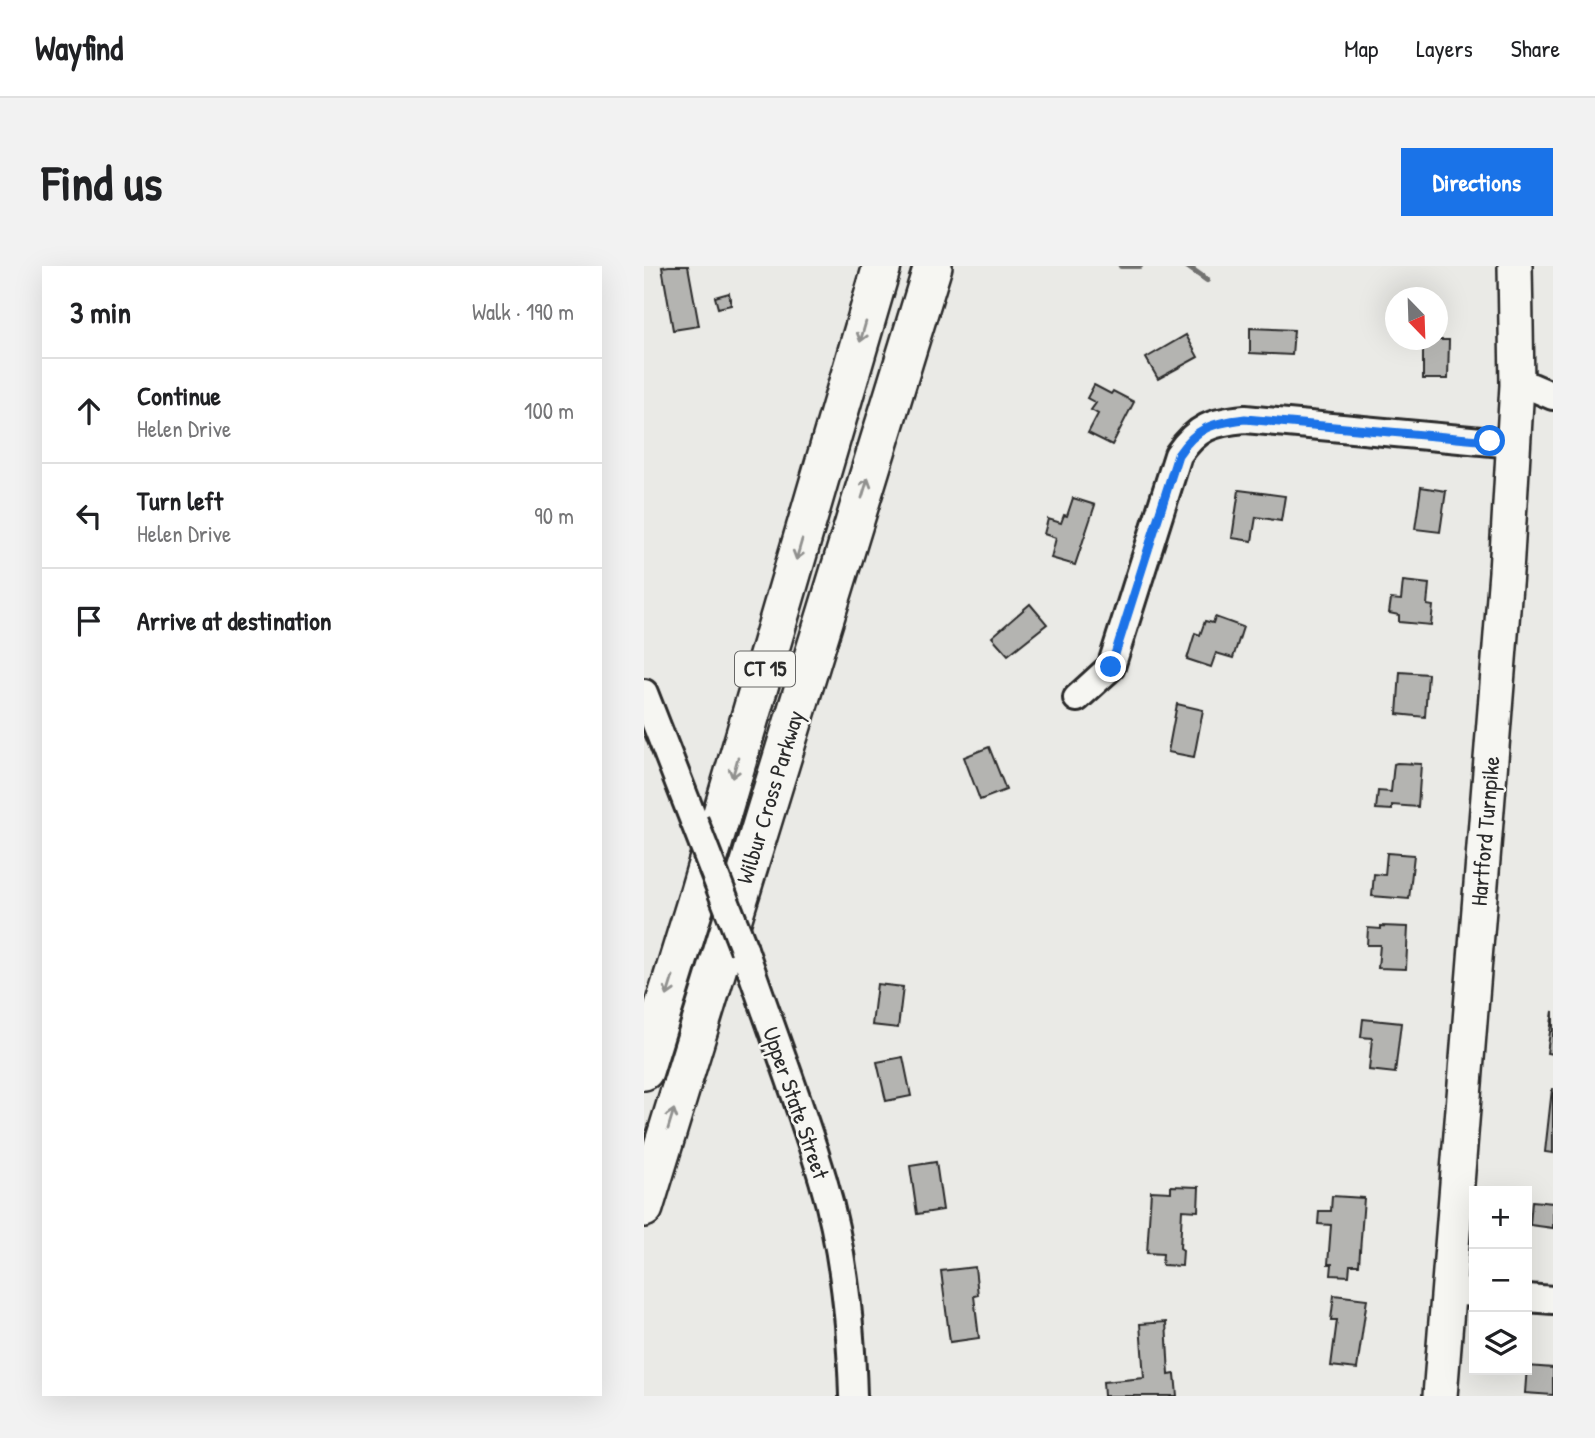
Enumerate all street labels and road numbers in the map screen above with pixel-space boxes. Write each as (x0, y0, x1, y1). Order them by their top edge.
road number: CT 15 (735, 652, 795, 686)
street label: Wilbur Cross Parkway (728, 706, 811, 887)
street label: Hartford Turnpike (1463, 755, 1506, 907)
street label: Upper State Street (756, 1023, 837, 1184)

